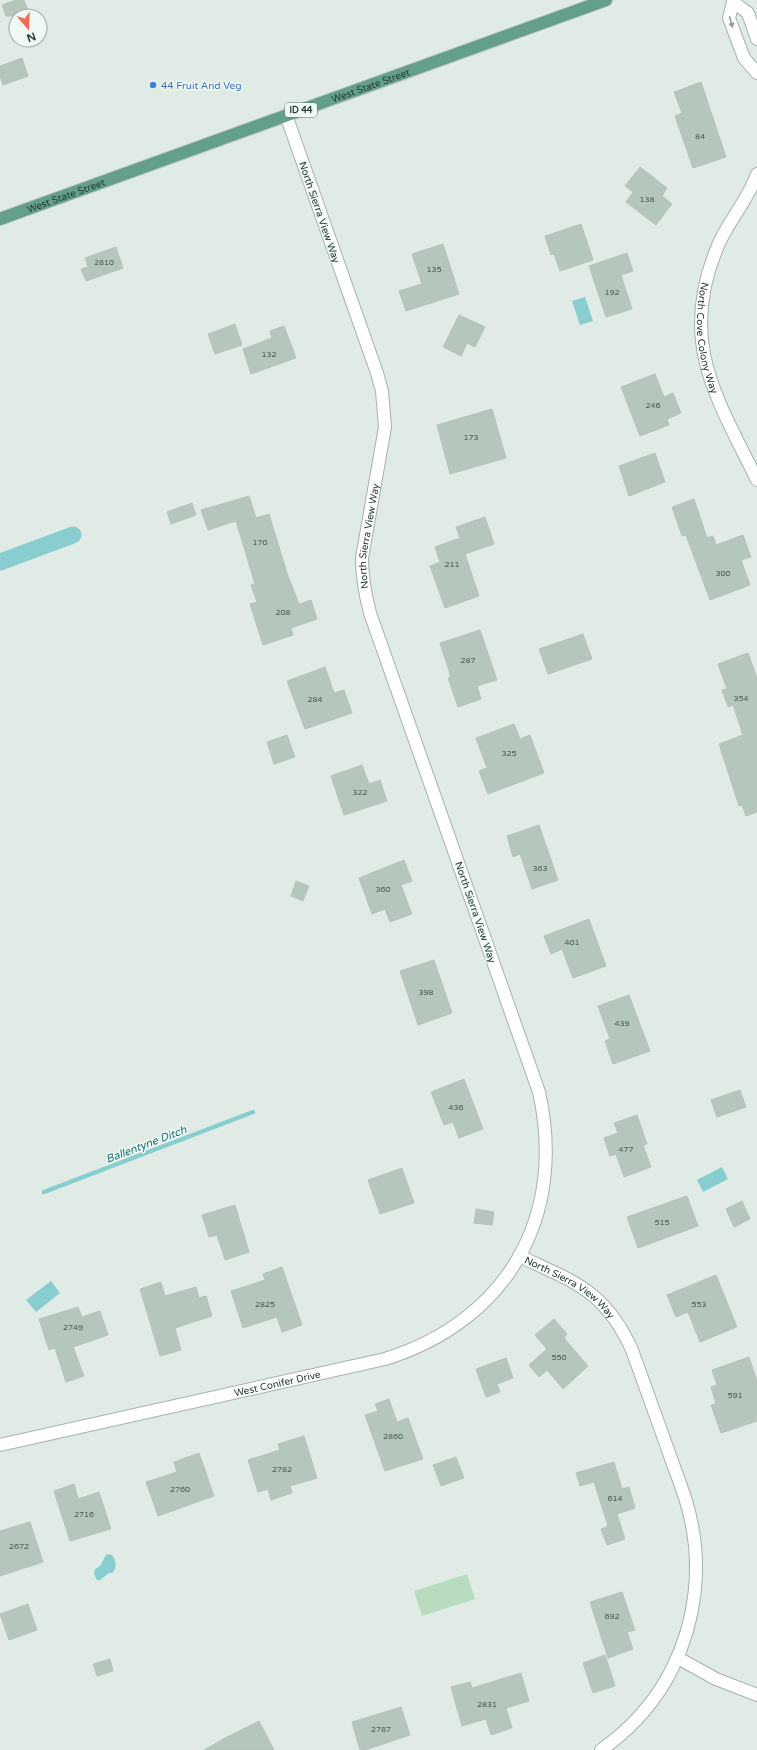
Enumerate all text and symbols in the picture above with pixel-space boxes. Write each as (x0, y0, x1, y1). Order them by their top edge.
north arrow (8, 8, 48, 48)
one-way arrow (728, 16, 734, 28)
text: N (25, 29, 37, 45)
street label: West State Street (330, 66, 412, 106)
marker: 44 Fruit And Veg (148, 80, 158, 90)
place label: 44 Fruit And Veg (161, 80, 242, 92)
road number: ID 44 (285, 103, 317, 117)
house number: 84 (695, 132, 705, 141)
street label: North Sierra View Way (296, 160, 342, 265)
street label: West State Street (25, 176, 107, 216)
house number: 138 (639, 195, 655, 204)
house number: 2810 (94, 258, 114, 267)
house number: 135 (426, 265, 442, 274)
street label: North Cove Colony Way (694, 281, 720, 396)
house number: 192 (604, 288, 620, 297)
house number: 132 (261, 350, 277, 359)
house number: 246 (645, 401, 661, 410)
house number: 173 (463, 433, 479, 442)
street label: North Sierra View Way (357, 482, 382, 590)
house number: 170 (252, 538, 268, 547)
house number: 211 (444, 560, 460, 569)
house number: 300 (715, 569, 731, 578)
house number: 208 (275, 608, 291, 617)
house number: 287 (460, 656, 476, 665)
house number: 354 (733, 694, 749, 703)
house number: 284 (307, 695, 323, 704)
house number: 325 (501, 749, 517, 758)
house number: 322 (352, 788, 368, 797)
street label: North Sierra View Way (452, 860, 498, 965)
house number: 363 (532, 864, 548, 873)
house number: 360 (375, 885, 391, 894)
house number: 401 (564, 938, 580, 947)
house number: 398 (418, 988, 434, 997)
house number: 439 (614, 1019, 630, 1028)
house number: 436 (448, 1103, 464, 1112)
water label: Ballentyne Ditch (104, 1123, 189, 1166)
house number: 477 (618, 1145, 634, 1154)
house number: 515 (654, 1218, 670, 1227)
street label: North Sierra View Way (522, 1254, 617, 1321)
house number: 2825 (255, 1300, 275, 1309)
house number: 553 (691, 1300, 707, 1309)
house number: 2749 (63, 1323, 83, 1332)
house number: 550 (551, 1353, 567, 1362)
street label: West Conifer Drive (233, 1369, 322, 1400)
house number: 591 (727, 1391, 743, 1400)
house number: 2860 (383, 1432, 403, 1441)
house number: 2782 (272, 1465, 292, 1474)
house number: 2760 (170, 1485, 190, 1494)
house number: 614 (607, 1494, 623, 1503)
house number: 2716 (74, 1510, 94, 1519)
house number: 2672 (9, 1542, 29, 1551)
house number: 692 (604, 1612, 620, 1621)
house number: 2831 (477, 1700, 497, 1709)
house number: 2787 (371, 1725, 391, 1734)

